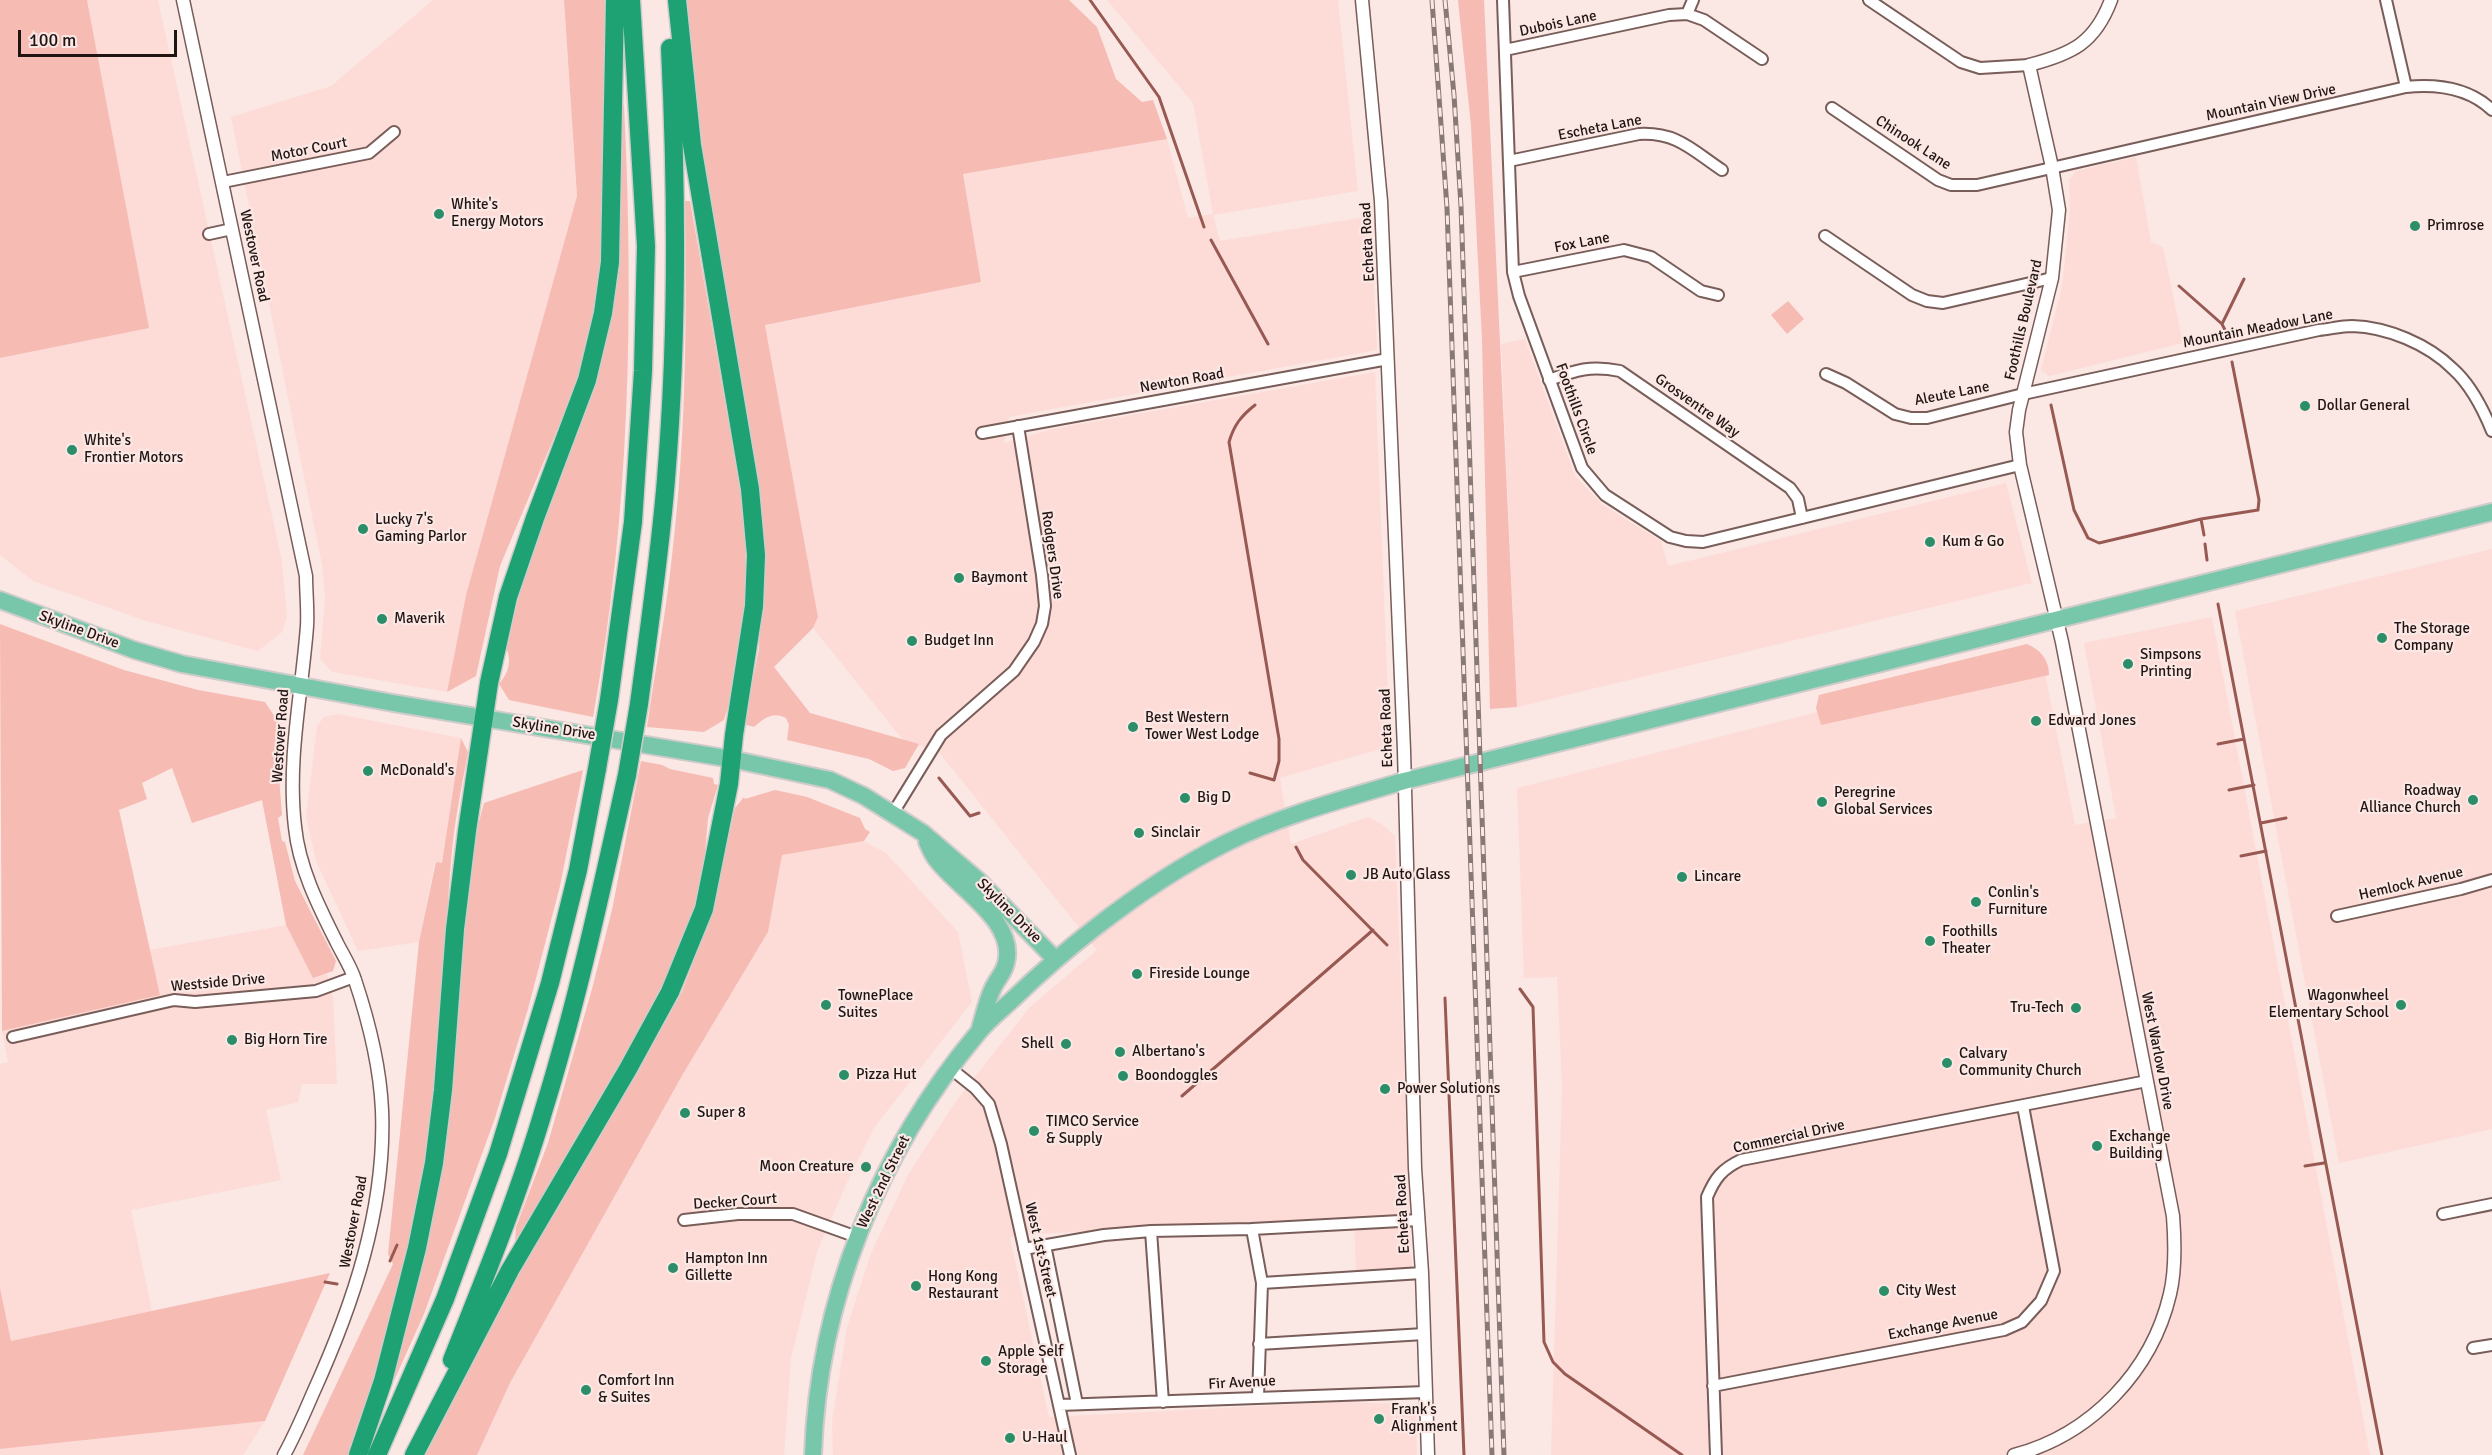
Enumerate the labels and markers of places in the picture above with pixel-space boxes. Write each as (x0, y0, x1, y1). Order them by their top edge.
place label: White's Energy Motors (451, 196, 544, 231)
marker: White's Energy Motors (432, 207, 446, 221)
place label: Primrose (2427, 217, 2484, 235)
marker: Primrose (2408, 219, 2422, 233)
place label: Dollar General (2317, 397, 2410, 415)
marker: Dollar General (2298, 399, 2312, 413)
place label: White's Frontier Motors (84, 432, 183, 467)
marker: White's Frontier Motors (65, 443, 79, 457)
place label: Lucky 7's Gaming Parlor (375, 511, 467, 546)
marker: Lucky 7's Gaming Parlor (356, 522, 370, 536)
place label: Kum & Go (1942, 533, 2004, 551)
marker: Kum & Go (1923, 535, 1937, 549)
place label: Baymont (971, 569, 1028, 587)
marker: Baymont (952, 571, 966, 585)
place label: Maverik (394, 610, 445, 628)
marker: Maverik (375, 612, 389, 626)
place label: The Storage Company (2394, 620, 2470, 655)
marker: The Storage Company (2375, 631, 2389, 645)
place label: Budget Inn (924, 632, 994, 650)
marker: Budget Inn (905, 634, 919, 648)
place label: Simpsons Printing (2140, 646, 2201, 681)
marker: Simpsons Printing (2121, 657, 2135, 671)
place label: Best Western Tower West Lodge (1145, 709, 1259, 744)
place label: Edward Jones (2048, 712, 2136, 730)
marker: Edward Jones (2029, 714, 2043, 728)
marker: Best Western Tower West Lodge (1126, 720, 1140, 734)
place label: McDonald's (380, 762, 454, 780)
marker: McDonald's (361, 764, 375, 778)
place label: Roadway Alliance Church (2360, 782, 2461, 817)
place label: Peregrine Global Services (1834, 784, 1932, 819)
place label: Big D (1197, 789, 1231, 807)
marker: Big D (1178, 791, 1192, 805)
marker: Roadway Alliance Church (2466, 793, 2480, 807)
marker: Peregrine Global Services (1815, 795, 1829, 809)
place label: Sinclair (1151, 824, 1200, 842)
marker: Sinclair (1132, 826, 1146, 840)
place label: JB Auto Glass (1363, 866, 1450, 884)
marker: JB Auto Glass (1344, 868, 1358, 882)
place label: Lincare (1694, 868, 1741, 886)
marker: Lincare (1675, 870, 1689, 884)
place label: Conlin's Furniture (1988, 884, 2048, 919)
marker: Conlin's Furniture (1969, 895, 1983, 909)
place label: Foothills Theater (1942, 923, 1998, 958)
marker: Foothills Theater (1923, 934, 1937, 948)
place label: Fireside Lounge (1149, 965, 1250, 983)
marker: Fireside Lounge (1130, 967, 1144, 981)
place label: TownePlace Suites (838, 987, 913, 1022)
place label: Wagonwheel Elementary School (2268, 987, 2389, 1022)
marker: TownePlace Suites (819, 998, 833, 1012)
marker: Wagonwheel Elementary School (2394, 998, 2408, 1012)
place label: Tru-Tech (2010, 999, 2064, 1017)
marker: Tru-Tech (2069, 1001, 2083, 1015)
place label: Big Horn Tire (244, 1031, 327, 1049)
marker: Big Horn Tire (225, 1033, 239, 1047)
place label: Shell (1021, 1035, 1054, 1053)
marker: Shell (1059, 1037, 1073, 1051)
place label: Albertano's (1132, 1043, 1205, 1061)
marker: Albertano's (1113, 1045, 1127, 1059)
place label: Calvary Community Church (1959, 1045, 2082, 1080)
marker: Calvary Community Church (1940, 1056, 1954, 1070)
place label: Pizza Hut (856, 1066, 916, 1084)
place label: Boondoggles (1135, 1067, 1218, 1085)
marker: Pizza Hut (837, 1068, 851, 1082)
marker: Boondoggles (1116, 1069, 1130, 1083)
place label: Power Solutions (1397, 1080, 1500, 1098)
marker: Power Solutions (1378, 1082, 1392, 1096)
place label: Super 8 (697, 1104, 746, 1122)
marker: Super 8 (678, 1106, 692, 1120)
place label: TIMCO Service & Supply (1046, 1113, 1139, 1148)
marker: TIMCO Service & Supply (1027, 1124, 1041, 1138)
place label: Exchange Building (2109, 1128, 2171, 1163)
marker: Exchange Building (2090, 1139, 2104, 1153)
place label: Moon Creature (759, 1158, 854, 1176)
marker: Moon Creature (859, 1160, 873, 1174)
place label: Hampton Inn Gillette (685, 1250, 768, 1285)
marker: Hampton Inn Gillette (666, 1261, 680, 1275)
place label: Hong Kong Restaurant (928, 1268, 998, 1303)
marker: Hong Kong Restaurant (909, 1279, 923, 1293)
place label: City West (1896, 1282, 1956, 1300)
marker: City West (1877, 1284, 1891, 1298)
place label: Apple Self Storage (998, 1343, 1063, 1378)
marker: Apple Self Storage (979, 1354, 993, 1368)
place label: Comfort Inn & Suites (598, 1372, 675, 1407)
marker: Comfort Inn & Suites (579, 1383, 593, 1397)
place label: Frank's Alignment (1391, 1401, 1457, 1436)
marker: Frank's Alignment (1372, 1412, 1386, 1426)
place label: U-Haul (1022, 1429, 1068, 1447)
marker: U-Haul (1003, 1431, 1017, 1445)

